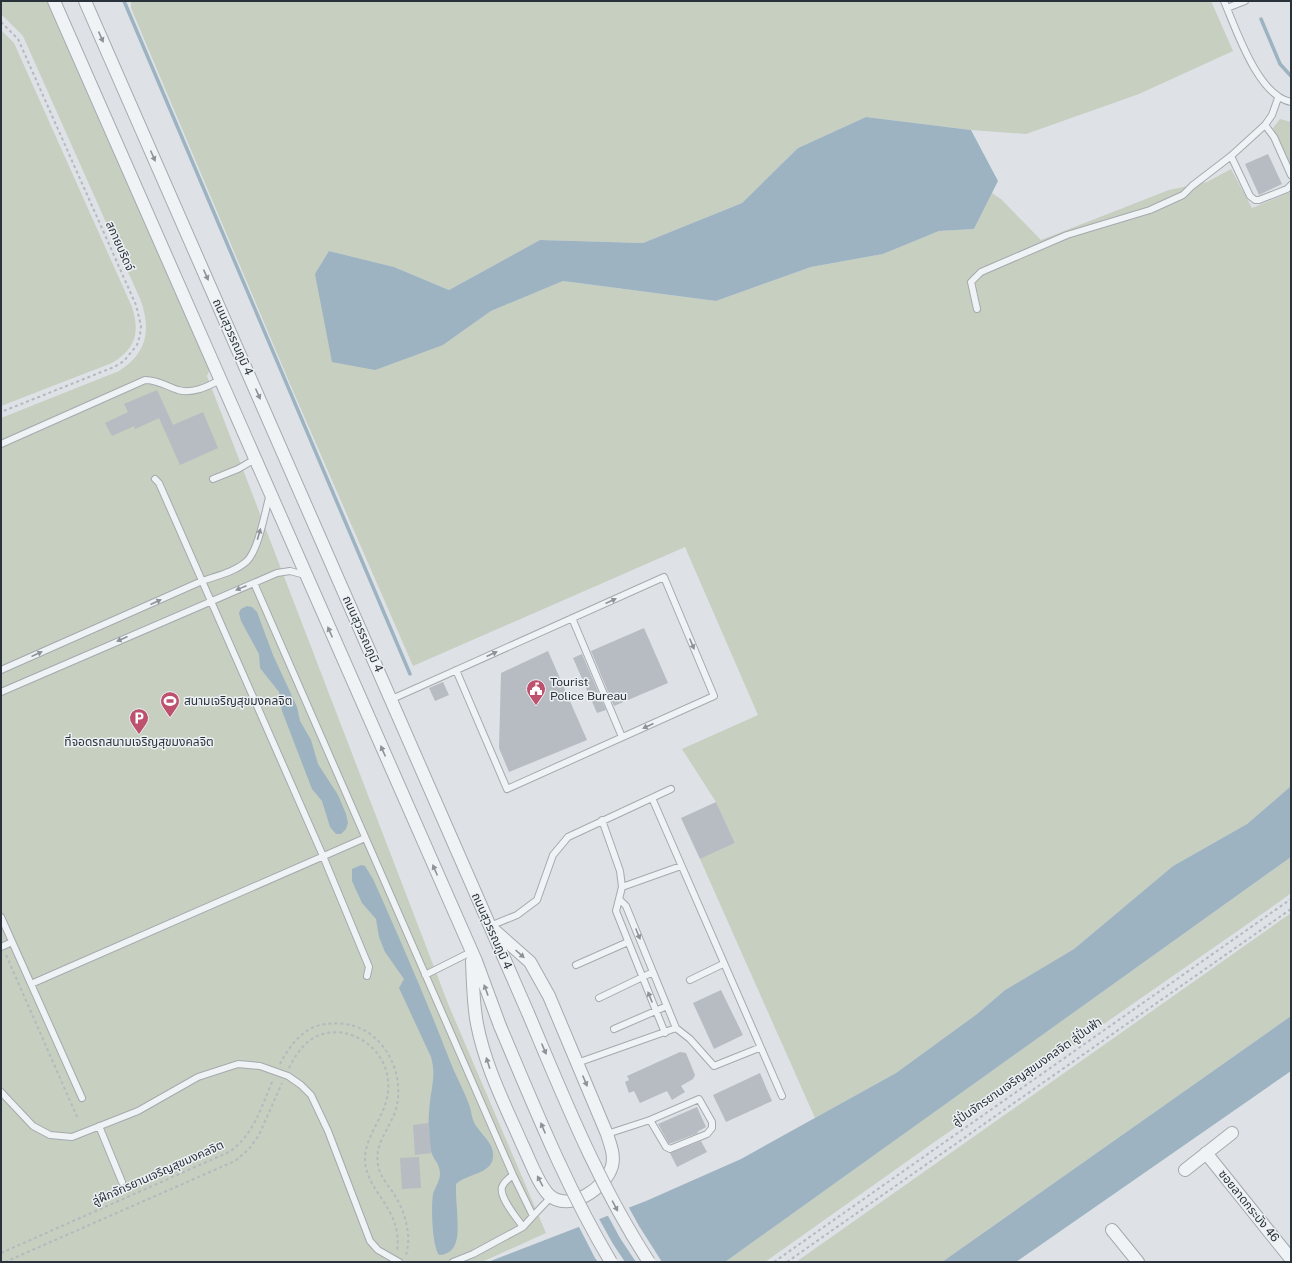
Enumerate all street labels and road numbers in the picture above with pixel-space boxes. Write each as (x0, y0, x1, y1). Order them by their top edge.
street label: สกายบริดจ์ (103, 219, 137, 273)
street label: ถนนสุวรรณภูมิ 4 (210, 297, 256, 378)
street label: ถนนสุวรรณภูมิ 4 (340, 594, 386, 675)
street label: ถนนสุวรรณภูมิ 4 (469, 891, 515, 972)
street label: ลู่ปั่นจักรยานเจริญสุขมงคลจิต ลู่ปั่นฟ้า (949, 1014, 1105, 1129)
street label: ลู่ฝึกจักรยานเจริญสุขมงคลจิต (90, 1138, 226, 1208)
street label: ซอยลาดกระบัง 46 (1216, 1167, 1282, 1245)

